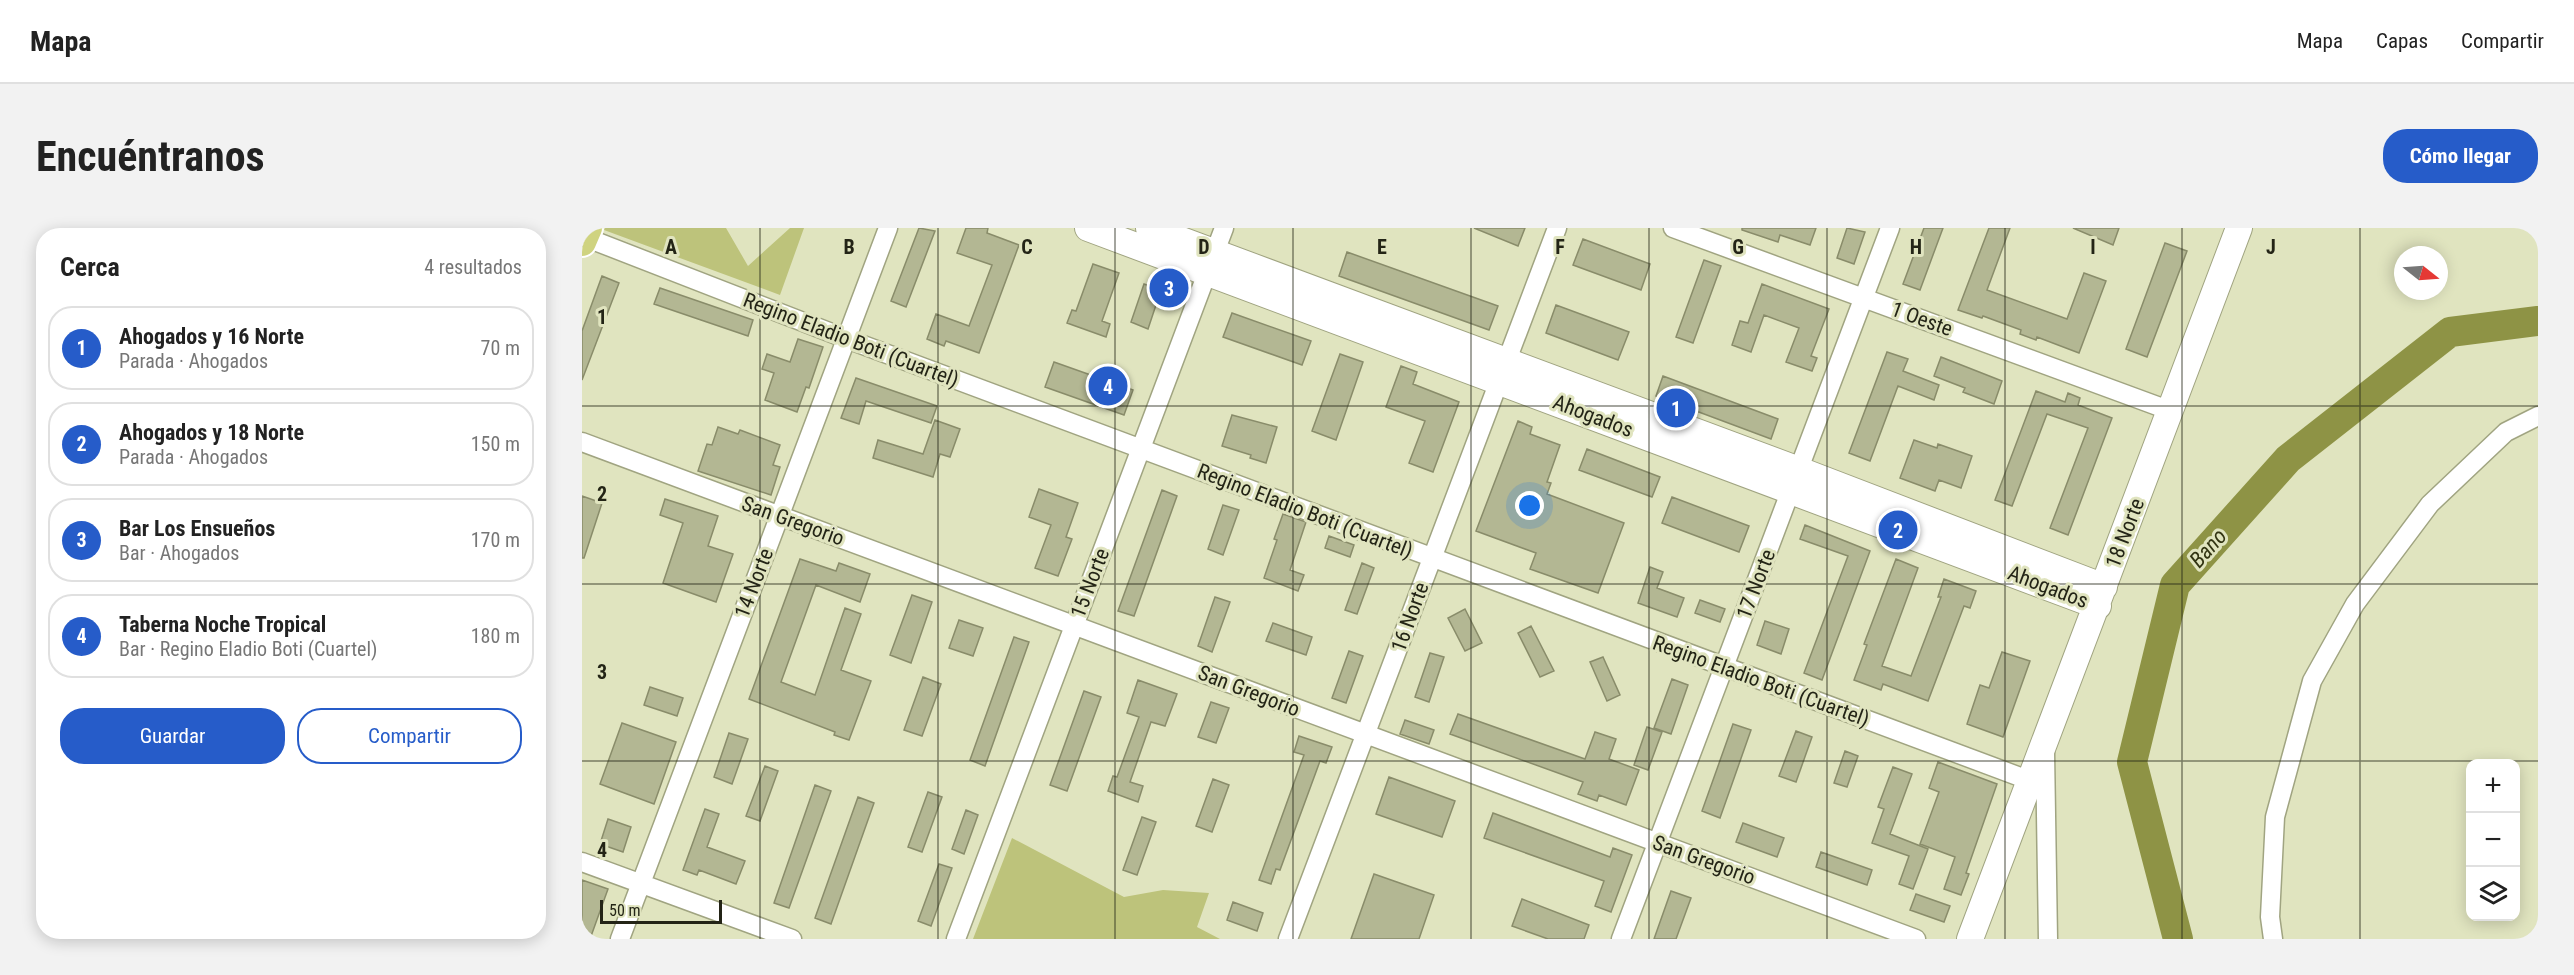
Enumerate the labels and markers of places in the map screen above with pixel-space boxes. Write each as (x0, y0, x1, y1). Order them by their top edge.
pin: 3 (1150, 266, 1188, 310)
pin: 4 (1088, 364, 1128, 408)
pin: 1 (1656, 386, 1696, 430)
pin: 2 (1878, 508, 1918, 552)

